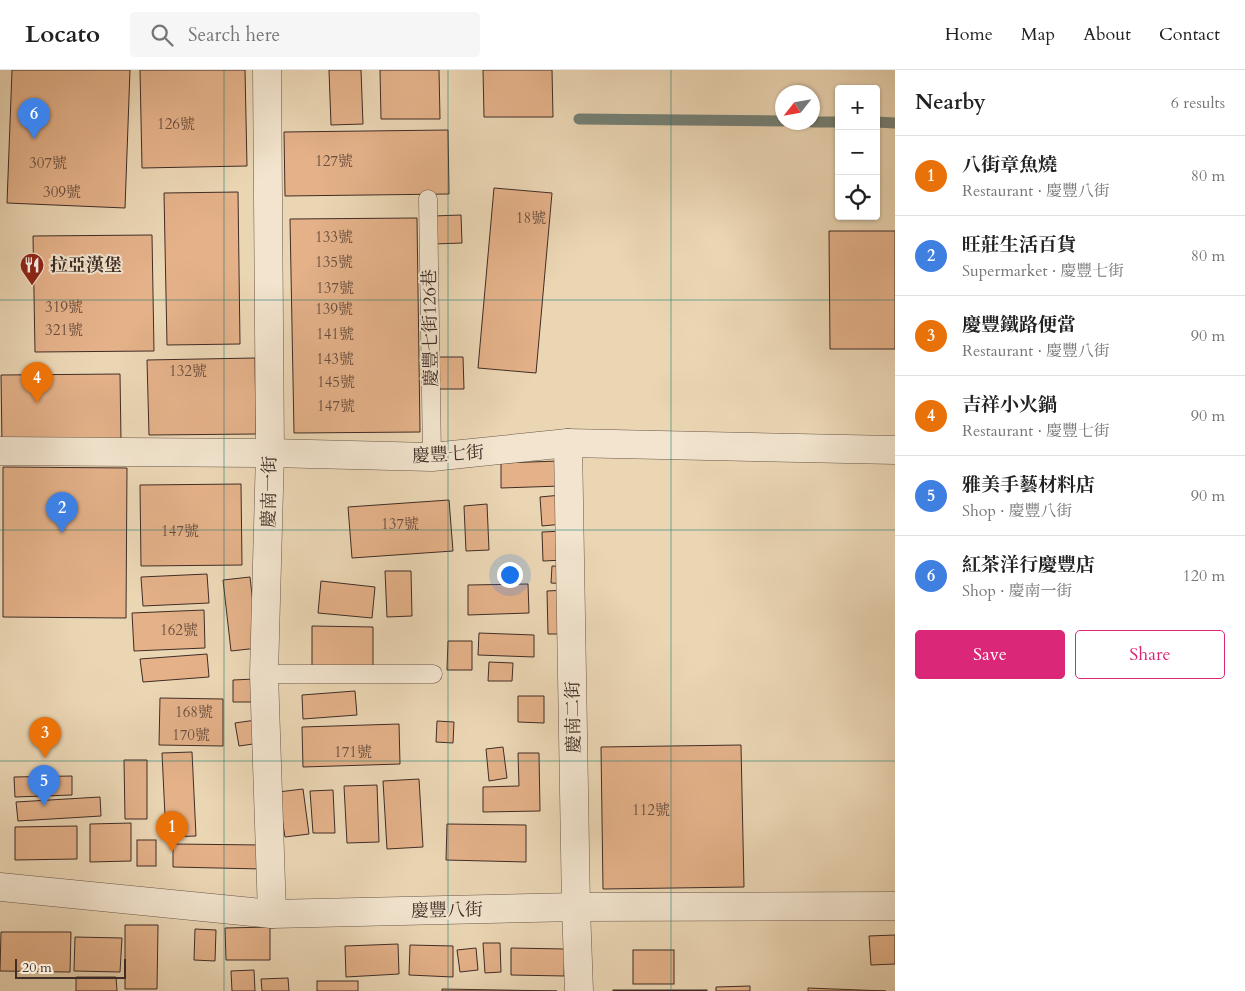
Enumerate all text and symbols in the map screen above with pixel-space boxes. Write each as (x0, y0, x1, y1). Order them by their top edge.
search box (130, 12, 480, 57)
text: Locato (25, 18, 100, 51)
icon: search (148, 21, 176, 49)
text: Search here (188, 22, 280, 48)
text: Home (945, 22, 993, 47)
text: Map (1021, 22, 1055, 47)
text: About (1083, 22, 1131, 47)
text: Contact (1159, 22, 1220, 47)
north arrow (775, 85, 820, 130)
map controls (835, 85, 880, 220)
button: + (835, 85, 880, 130)
text: Nearby (915, 88, 986, 117)
text: 6 results (1171, 92, 1225, 114)
pin: 6 (18, 98, 50, 139)
house number: 126號 (157, 114, 195, 134)
button: − (835, 130, 880, 175)
house number: 127號 (315, 151, 353, 171)
text: 八街章魚燒 (962, 152, 1057, 178)
house number: 307號 (29, 153, 67, 173)
text: 1 (927, 165, 935, 187)
text: 80 m (1191, 165, 1225, 187)
button: locate (835, 175, 880, 220)
text: Restaurant · 慶豐八街 (962, 180, 1110, 202)
house number: 309號 (43, 182, 81, 202)
house number: 18號 (516, 208, 546, 228)
house number: 133號 (315, 227, 353, 247)
text: 旺莊生活百貨 (962, 232, 1076, 258)
text: 2 (927, 245, 935, 267)
text: 80 m (1191, 245, 1225, 267)
restaurant icon: 拉亞漢堡 (19, 252, 45, 286)
house number: 135號 (315, 252, 353, 272)
place label: 拉亞漢堡 (50, 253, 122, 278)
text: Supermarket · 慶豐七街 (962, 260, 1124, 282)
street label: 慶豐七街126巷 (417, 269, 444, 387)
house number: 137號 (316, 278, 354, 298)
house number: 319號 (45, 297, 83, 317)
house number: 139號 (315, 299, 353, 319)
text: 慶豐鐵路便當 (962, 312, 1076, 338)
house number: 321號 (45, 320, 83, 340)
house number: 141號 (316, 324, 354, 344)
text: 3 (927, 325, 935, 347)
text: 90 m (1191, 325, 1225, 347)
text: Restaurant · 慶豐八街 (962, 340, 1110, 362)
house number: 143號 (316, 349, 354, 369)
house number: 132號 (169, 361, 207, 381)
pin: 4 (21, 362, 53, 403)
house number: 145號 (317, 372, 355, 392)
text: 吉祥小火鍋 (962, 392, 1057, 418)
house number: 147號 (317, 396, 355, 416)
text: 4 (927, 405, 935, 427)
text: 90 m (1191, 405, 1225, 427)
text: Restaurant · 慶豐七街 (962, 420, 1110, 442)
street label: 慶豐七街 (411, 440, 485, 469)
street label: 慶南一街 (256, 456, 283, 528)
text: 雅美手藝材料店 (962, 472, 1095, 498)
text: 5 (927, 485, 935, 507)
text: 90 m (1191, 485, 1225, 507)
pin: 2 (46, 492, 78, 533)
text: Shop · 慶豐八街 (962, 500, 1073, 522)
house number: 137號 (381, 514, 419, 534)
house number: 147號 (161, 521, 199, 541)
text: 紅茶洋行慶豐店 (962, 552, 1095, 578)
your location (497, 562, 523, 588)
text: 6 (927, 565, 935, 587)
text: 120 m (1183, 565, 1225, 587)
text: Shop · 慶南一街 (962, 580, 1073, 602)
house number: 162號 (160, 620, 198, 640)
button: Save (915, 630, 1065, 679)
button: Share (1075, 630, 1225, 679)
street label: 慶南二街 (560, 681, 587, 753)
house number: 168號 (175, 702, 213, 722)
pin: 3 (29, 717, 61, 758)
house number: 170號 (172, 725, 210, 745)
house number: 171號 (334, 742, 372, 762)
pin: 5 (28, 765, 60, 806)
house number: 112號 (632, 800, 670, 820)
pin: 1 (156, 811, 188, 852)
street label: 慶豐八街 (411, 897, 483, 924)
scale bar (15, 956, 126, 979)
text: 20 m (22, 958, 52, 977)

